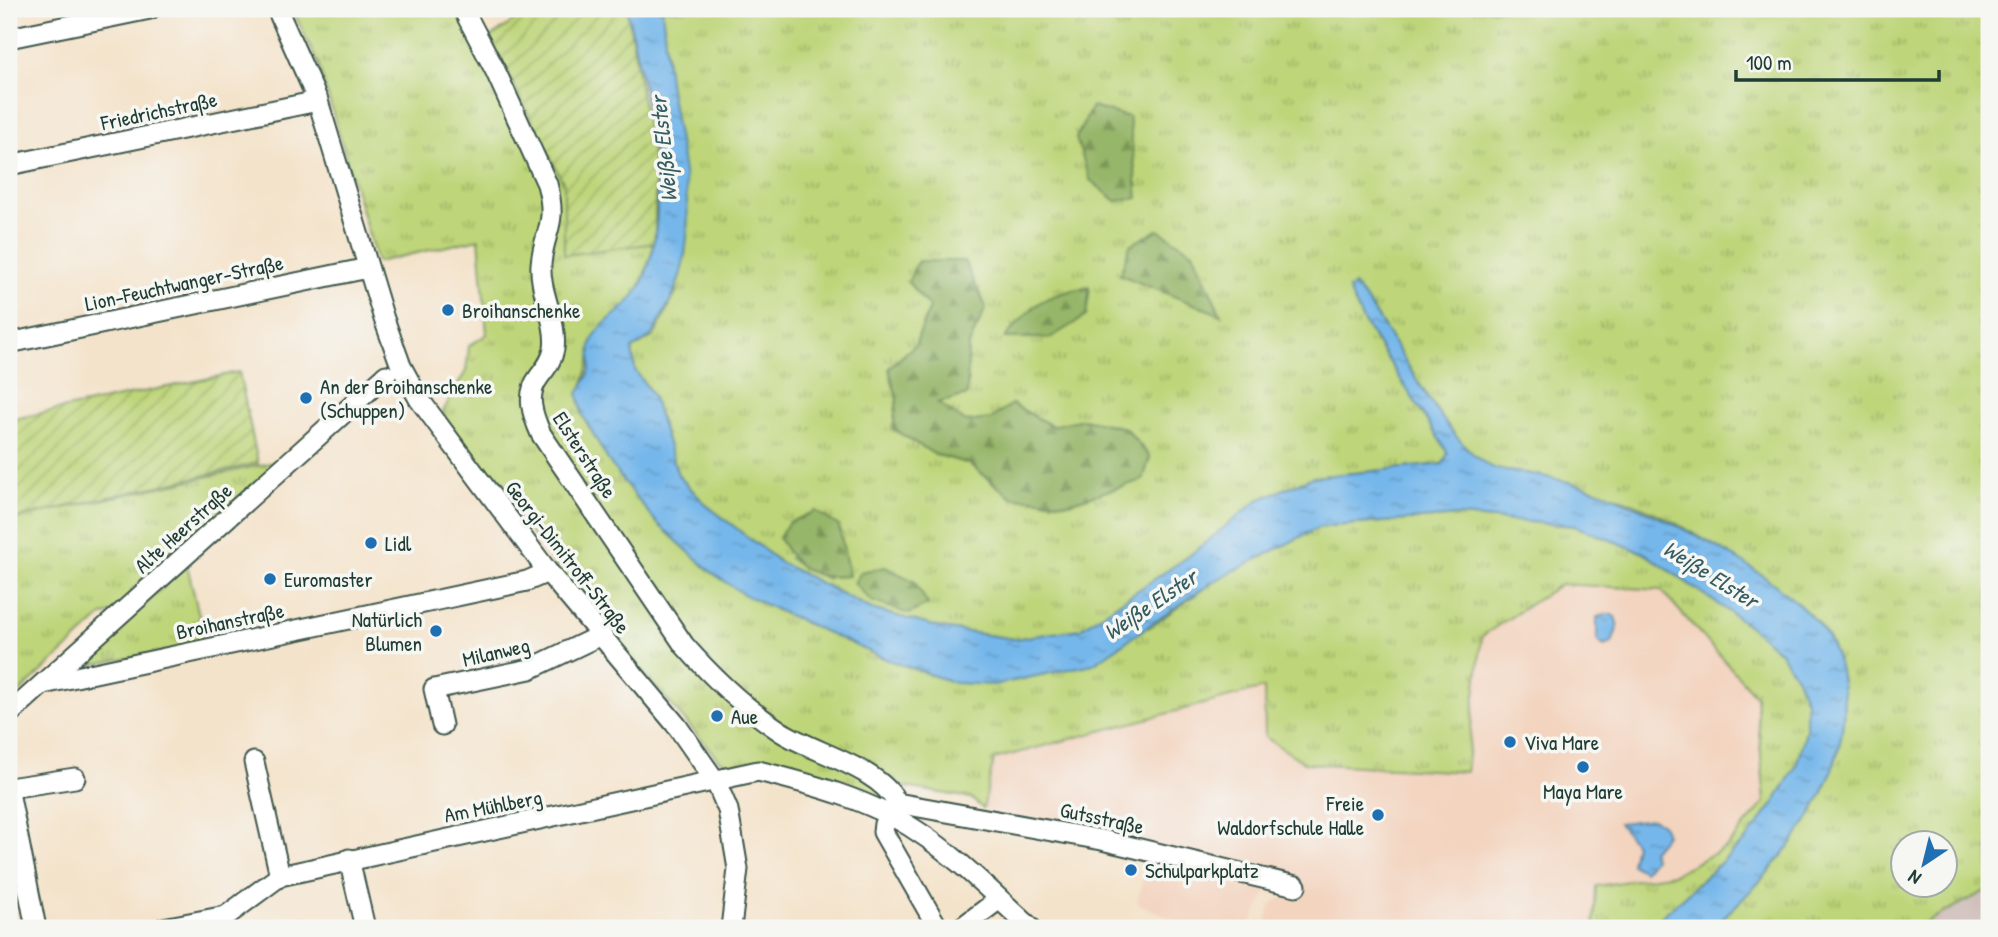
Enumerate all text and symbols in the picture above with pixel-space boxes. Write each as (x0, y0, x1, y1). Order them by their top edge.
scale bar (1736, 38, 1938, 82)
text: 100 m (1746, 48, 1792, 77)
street label: Friedrichstraße (97, 85, 220, 138)
water label: Weiße Elster (642, 91, 685, 203)
street label: Lion-Feuchtwanger-Straße (82, 248, 286, 318)
place label: Broihanschenke (462, 296, 580, 325)
marker: Broihanschenke (440, 302, 456, 318)
place label: An der Broihanschenke (Schuppen) (320, 372, 492, 425)
marker: An der Broihanschenke (Schuppen) (298, 390, 314, 406)
street label: Elsterstraße (546, 406, 624, 504)
street label: Georgi-Dimitroff-Straße (499, 474, 637, 640)
street label: Alte Heerstraße (128, 476, 238, 580)
place label: Lidl (385, 529, 412, 558)
water label: Weiße Elster (1657, 533, 1767, 618)
marker: Lidl (363, 535, 379, 551)
water label: Weiße Elster (1097, 560, 1206, 647)
place label: Euromaster (284, 565, 373, 594)
marker: Euromaster (262, 571, 278, 587)
street label: Broihanstraße (173, 595, 287, 647)
place label: Natürlich Blumen (352, 605, 422, 658)
marker: Natürlich Blumen (428, 623, 444, 639)
street label: Milanweg (460, 630, 532, 674)
place label: Aue (731, 702, 758, 731)
marker: Aue (709, 708, 725, 724)
place label: Viva Mare (1524, 728, 1599, 757)
marker: Viva Mare (1502, 734, 1518, 750)
marker: Maya Mare (1575, 759, 1591, 775)
place label: Maya Mare (1543, 777, 1623, 806)
street label: Am Mühlberg (442, 782, 544, 830)
place label: Freie Waldorfschule Halle (1217, 789, 1364, 842)
street label: Gutsstraße (1057, 795, 1147, 841)
marker: Freie Waldorfschule Halle (1370, 807, 1386, 823)
north arrow (1890, 828, 1960, 898)
place label: Schulparkplatz (1145, 856, 1259, 885)
marker: Schulparkplatz (1123, 862, 1139, 878)
text: N (1903, 864, 1926, 891)

